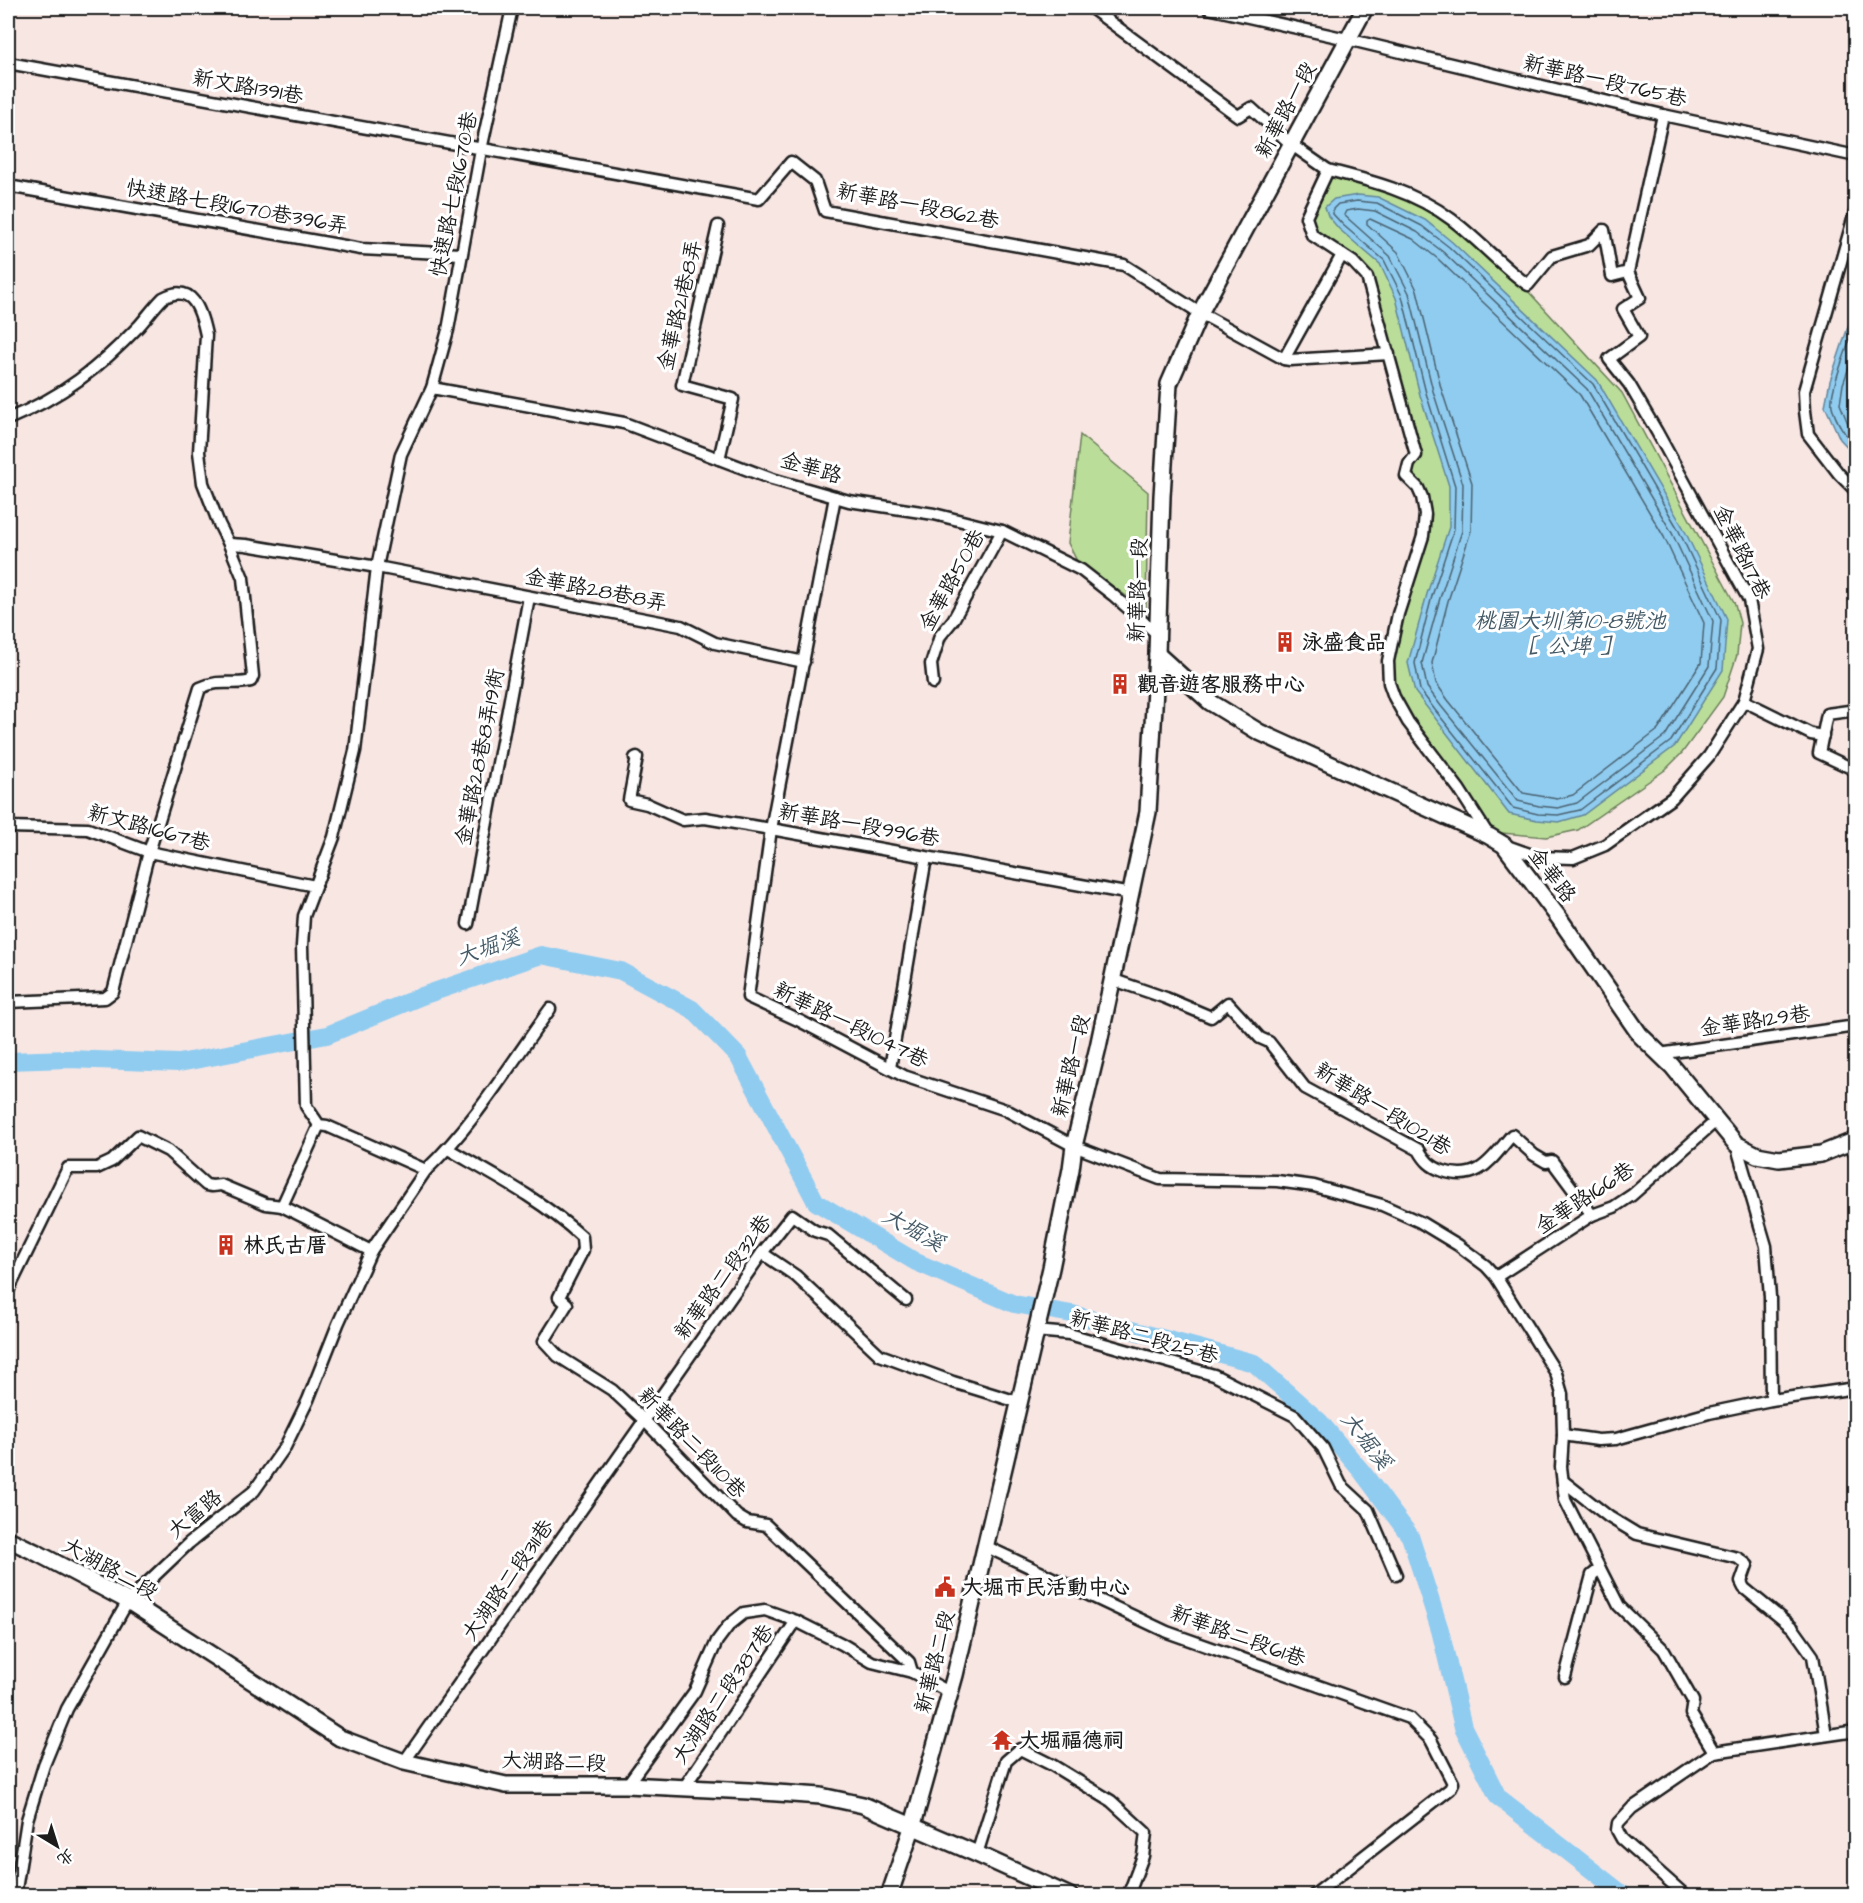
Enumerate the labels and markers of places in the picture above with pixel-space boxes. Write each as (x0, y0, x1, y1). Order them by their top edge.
place label: 泳盛食品 (1302, 628, 1386, 657)
building icon: 泳盛食品 (1273, 630, 1297, 654)
place label: 觀音遊客服務中心 (1137, 670, 1305, 699)
building icon: 觀音遊客服務中心 (1108, 672, 1132, 696)
place label: 林氏古厝 (243, 1231, 327, 1260)
building icon: 林氏古厝 (214, 1233, 238, 1257)
place label: 大堀市民活動中心 (962, 1573, 1130, 1602)
public building icon: 大堀市民活動中心 (933, 1575, 957, 1599)
place label: 大堀福德祠 (1019, 1726, 1124, 1755)
temple icon: 大堀福德祠 (990, 1728, 1014, 1752)

